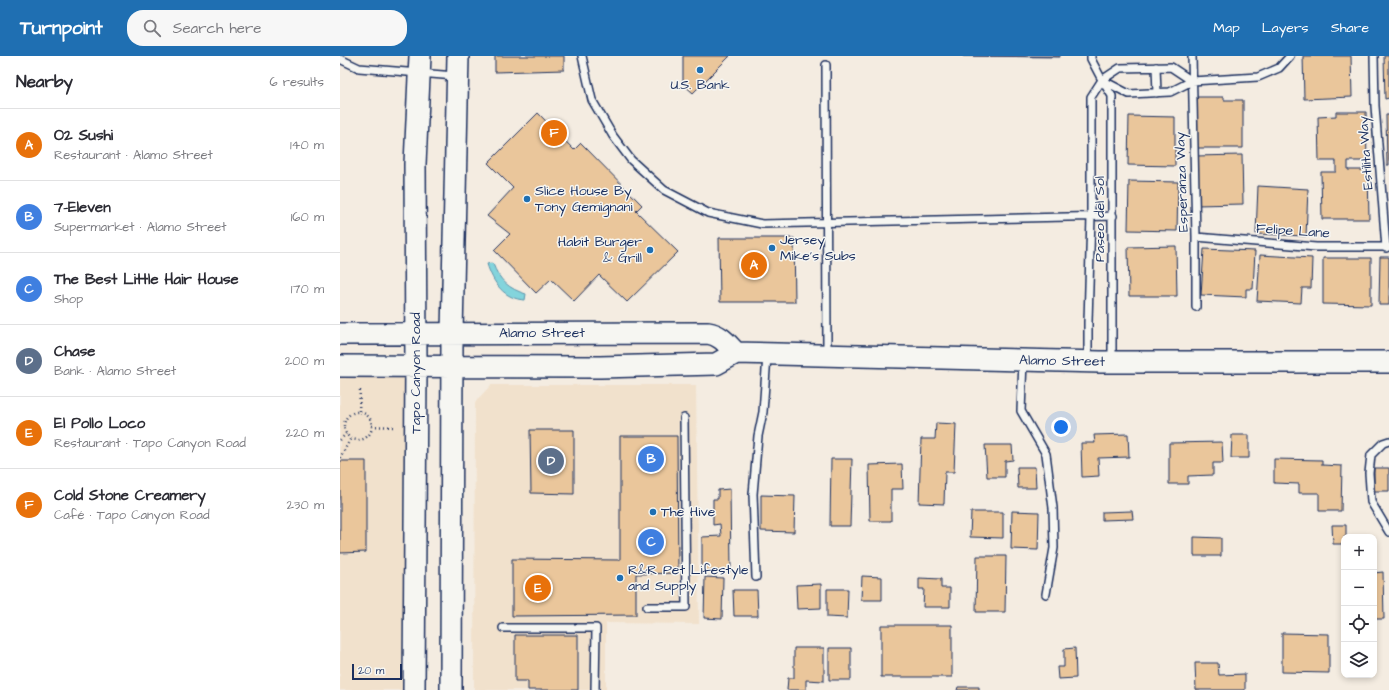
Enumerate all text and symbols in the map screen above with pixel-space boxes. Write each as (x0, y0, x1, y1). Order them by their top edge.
search box (127, 10, 407, 46)
text: Turnpoint (20, 15, 103, 42)
icon: search (141, 17, 163, 39)
text: Search here (173, 18, 261, 39)
text: Map (1213, 18, 1240, 38)
text: Layers (1262, 18, 1309, 38)
text: Share (1331, 18, 1369, 38)
marker: U.S. Bank (695, 65, 705, 75)
text: Nearby (16, 70, 73, 94)
text: 6 results (269, 73, 324, 91)
place label: U.S. Bank (670, 75, 730, 95)
street label: Estilita Way (1353, 115, 1379, 190)
pin: F (541, 118, 567, 148)
text: O2 Sushi (54, 125, 113, 146)
street label: Esperanza Way (1170, 131, 1194, 232)
text: A (25, 136, 33, 154)
text: 140 m (290, 136, 324, 154)
text: Restaurant · Alamo Street (54, 146, 213, 164)
street label: Paseo del Sol (1090, 176, 1110, 262)
place label: Slice House By Tony Gemignani (535, 181, 633, 217)
marker: Slice House By Tony Gemignani (522, 194, 532, 204)
text: 7-Eleven (54, 197, 111, 218)
text: B (24, 208, 34, 226)
text: 160 m (291, 208, 324, 226)
text: Supermarket · Alamo Street (54, 218, 227, 236)
street label: Felipe Lane (1255, 218, 1331, 244)
place label: Jersey Mike's Subs (780, 230, 856, 266)
place label: Habit Burger & Grill (558, 232, 642, 268)
marker: Jersey Mike's Subs (767, 243, 777, 253)
marker: Habit Burger & Grill (645, 245, 655, 255)
pin: A (741, 250, 767, 280)
text: The Best Little Hair House (54, 269, 239, 290)
text: C (24, 280, 34, 298)
text: 170 m (291, 280, 324, 298)
text: Shop (54, 290, 83, 308)
street label: Tapo Canyon Road (406, 312, 426, 434)
street label: Alamo Street (499, 323, 585, 343)
text: Chase (54, 341, 95, 362)
street label: Alamo Street (1019, 350, 1105, 372)
text: D (25, 352, 33, 370)
text: 200 m (285, 352, 324, 370)
text: Bank · Alamo Street (54, 362, 176, 380)
text: El Pollo Loco (54, 413, 145, 434)
your location (1051, 417, 1071, 437)
text: E (25, 424, 33, 442)
text: 220 m (286, 424, 324, 442)
text: Restaurant · Tapo Canyon Road (54, 434, 246, 452)
pin: B (638, 444, 664, 474)
pin: D (538, 446, 564, 476)
text: Cold Stone Creamery (54, 485, 206, 506)
text: F (24, 496, 34, 514)
text: 230 m (286, 496, 324, 514)
place label: The Hive (661, 502, 716, 522)
text: Café · Tapo Canyon Road (54, 506, 210, 524)
marker: The Hive (648, 507, 658, 517)
pin: C (638, 527, 664, 557)
map controls (1341, 534, 1377, 678)
button: + (1341, 534, 1377, 570)
place label: R&R Pet Lifestyle and Supply (628, 560, 749, 596)
button: − (1341, 570, 1377, 606)
pin: E (525, 573, 551, 603)
marker: R&R Pet Lifestyle and Supply (615, 573, 625, 583)
button: locate (1341, 606, 1377, 642)
button: layers (1341, 642, 1377, 678)
scale bar (352, 662, 402, 681)
text: 20 m (358, 663, 384, 678)

